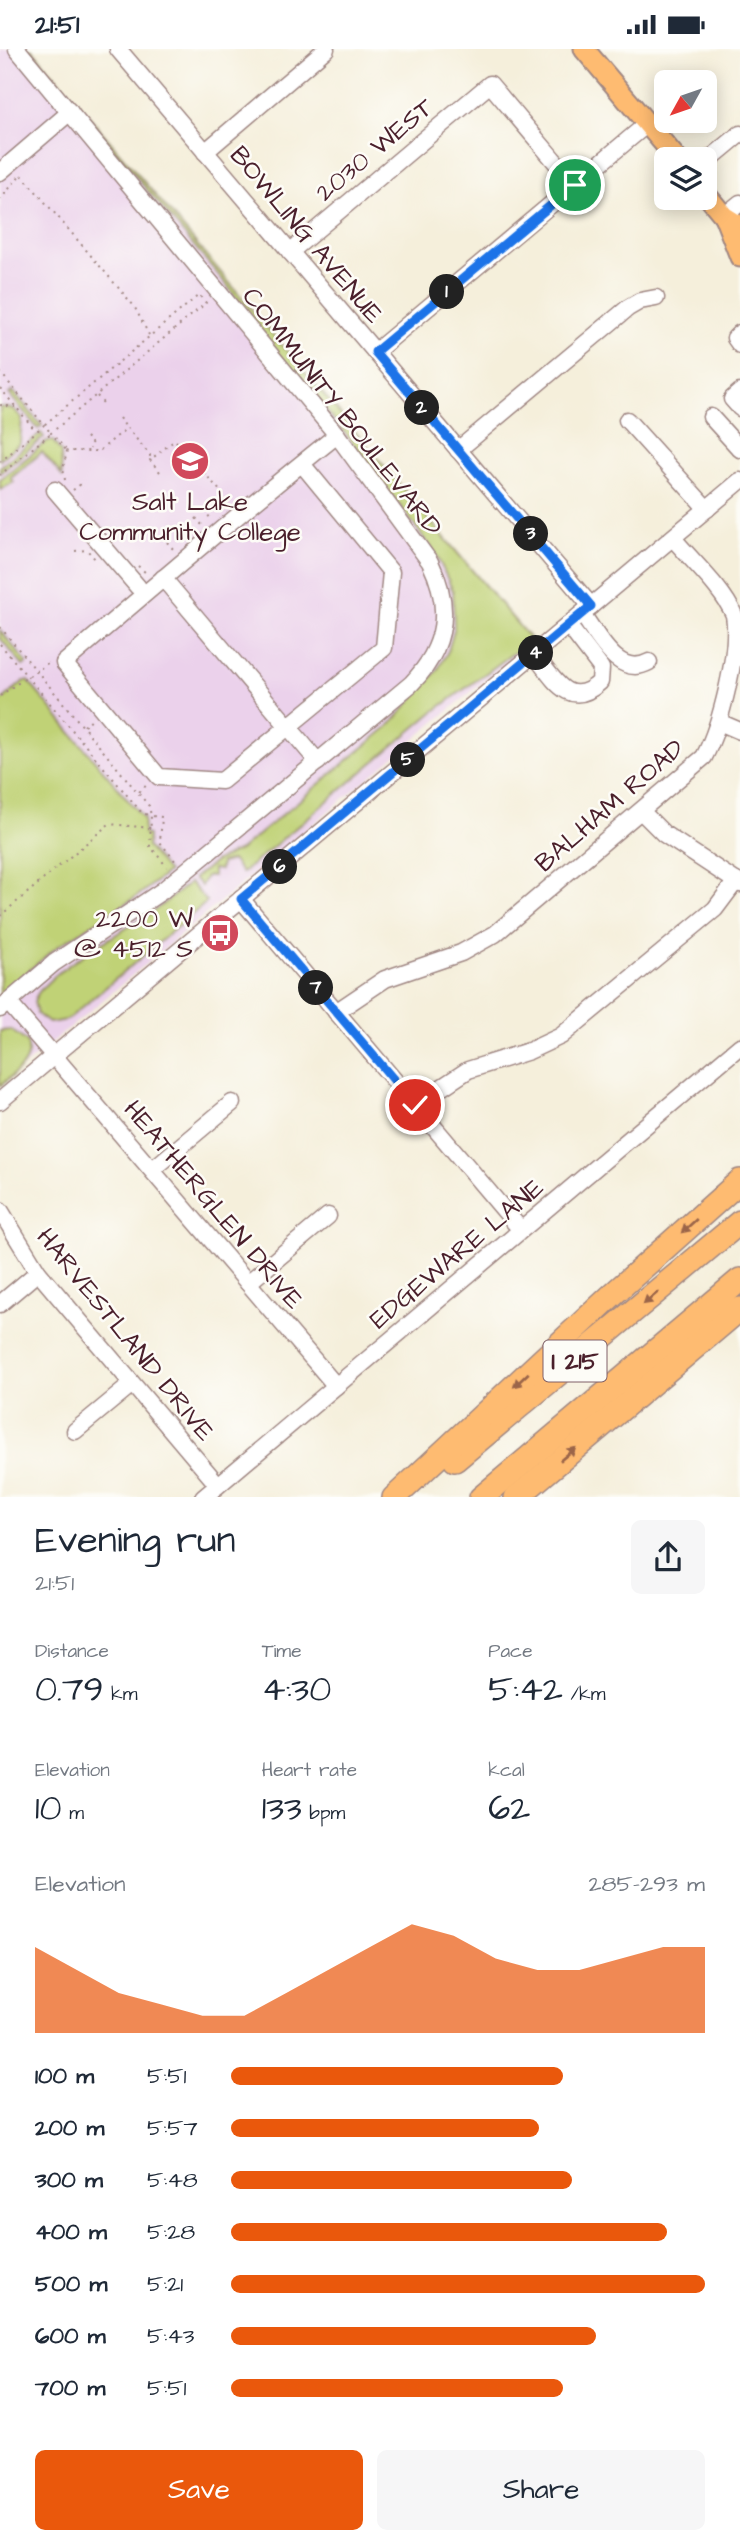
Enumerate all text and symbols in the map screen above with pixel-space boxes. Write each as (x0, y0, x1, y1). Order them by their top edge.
text: 21:51 (35, 7, 79, 43)
north arrow (654, 70, 718, 133)
map controls (654, 70, 717, 210)
street label: 2030 WEST (308, 89, 442, 210)
street label: BOWLING AVENUE (221, 138, 391, 331)
button: layers (654, 147, 717, 210)
pin (545, 155, 605, 215)
icon: arrive (556, 166, 594, 204)
pin: 1 (430, 275, 464, 309)
text: 1 (445, 278, 448, 305)
street label: COMMUNITY BOULEVARD (234, 280, 451, 544)
pin: 2 (404, 391, 440, 425)
text: 2 (416, 394, 427, 421)
school or university icon: Salt Lake Community College (169, 440, 211, 482)
place label: Salt Lake Community College (79, 484, 301, 552)
pin: 3 (514, 517, 548, 552)
text: 3 (526, 520, 535, 547)
pin: 4 (518, 635, 554, 671)
text: 4 (529, 639, 542, 666)
street label: BALHAM ROAD (527, 731, 692, 881)
pin: 5 (390, 743, 426, 777)
text: 5 (401, 746, 414, 773)
pin: 6 (262, 849, 298, 885)
text: 6 (274, 853, 285, 880)
place label: 2200 W @ 4512 S (74, 901, 194, 967)
bus stop icon: 2200 W @ 4512 S (199, 912, 241, 954)
pin: 7 (298, 971, 334, 1005)
text: 7 (310, 974, 321, 1001)
pin (385, 1075, 445, 1135)
icon: check (396, 1086, 434, 1124)
street label: HEATHERGLEN DRIVE (115, 1092, 311, 1317)
street label: EDGEWARE LANE (362, 1170, 551, 1337)
one-way arrow (680, 1218, 698, 1234)
street label: HARVESTLAND DRIVE (28, 1220, 223, 1449)
one-way arrow (642, 1290, 659, 1305)
road number: I 215 (544, 1341, 606, 1381)
one-way arrow (513, 1371, 530, 1387)
one-way arrow (558, 1446, 576, 1461)
text: Evening run (35, 1515, 236, 1567)
button: share (631, 1520, 705, 1594)
text: 21:51 (35, 1567, 74, 1599)
text: Distance (35, 1638, 109, 1665)
text: Time (262, 1638, 301, 1665)
text: Pace (488, 1638, 532, 1665)
text: 0.79 (35, 1665, 103, 1714)
text: 4:30 (262, 1665, 331, 1714)
text: 5:42 (488, 1665, 563, 1714)
text: km (103, 1681, 138, 1708)
text: /km (563, 1681, 606, 1708)
text: Elevation (35, 1757, 110, 1784)
text: Heart rate (262, 1757, 357, 1784)
text: kcal (488, 1757, 525, 1784)
text: 10 (35, 1784, 62, 1833)
text: 133 (262, 1784, 302, 1833)
text: 62 (488, 1784, 530, 1833)
text: m (62, 1800, 84, 1827)
text: bpm (302, 1800, 345, 1827)
text: Elevation (35, 1868, 126, 1900)
text: 285–293 m (588, 1868, 705, 1900)
text: 100 m (35, 2060, 94, 2092)
text: 5:51 (147, 2060, 186, 2092)
text: 200 m (35, 2112, 104, 2144)
text: 5:57 (147, 2112, 198, 2144)
text: 300 m (35, 2164, 103, 2196)
text: 5:48 (147, 2164, 198, 2196)
text: 400 m (35, 2216, 107, 2248)
text: 5:28 (147, 2216, 195, 2248)
text: 500 m (35, 2268, 107, 2300)
text: 5:21 (147, 2268, 183, 2300)
text: 600 m (35, 2320, 106, 2352)
text: 5:43 (147, 2320, 194, 2352)
text: 700 m (35, 2372, 105, 2404)
text: 5:51 (147, 2372, 186, 2404)
button: Save (35, 2450, 363, 2530)
button: Share (377, 2450, 705, 2530)

